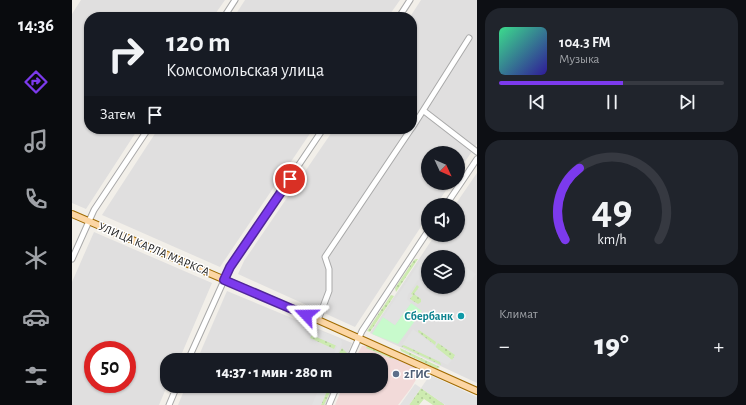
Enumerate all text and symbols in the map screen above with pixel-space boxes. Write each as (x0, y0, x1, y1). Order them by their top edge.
text: 14:36 (18, 17, 54, 35)
icon: right (100, 28, 152, 80)
text: 120 m (166, 29, 231, 57)
text: 104.3 FM (559, 35, 611, 50)
text: Музыка (559, 53, 600, 66)
text: Комсомольская улица (166, 62, 324, 80)
icon: directions (22, 68, 50, 96)
icon: previous (526, 91, 548, 113)
icon: pause (601, 91, 623, 113)
icon: next (676, 91, 698, 113)
icon: arrive (144, 104, 166, 126)
text: Затем (100, 107, 136, 122)
icon: music (22, 127, 50, 155)
north arrow (421, 146, 465, 190)
map controls (421, 146, 465, 294)
pin (273, 162, 307, 196)
icon: arrive (279, 168, 301, 190)
icon: phone (22, 185, 50, 213)
text: 49 (591, 190, 632, 231)
button: sound (421, 198, 465, 242)
street label: УЛИЦА КАРЛА МАРКСА (97, 220, 211, 278)
text: km/h (597, 233, 626, 247)
icon: climate (22, 244, 50, 272)
button: layers (421, 250, 465, 294)
position arrow (285, 294, 327, 336)
icon: car (22, 303, 50, 331)
text: Климат (499, 308, 538, 321)
place label: Сбербанк (404, 310, 453, 322)
marker: Сбербанк (456, 311, 466, 321)
text: 19° (594, 330, 629, 360)
text: − (499, 335, 510, 357)
text: + (713, 335, 724, 357)
speed limit sign: 50 (84, 341, 136, 393)
icon: filters (22, 362, 50, 390)
text: 14:37 · 1 мин · 280 m (216, 365, 332, 380)
place label: 2ГИС (404, 368, 431, 380)
marker: 2ГИС (391, 369, 401, 379)

